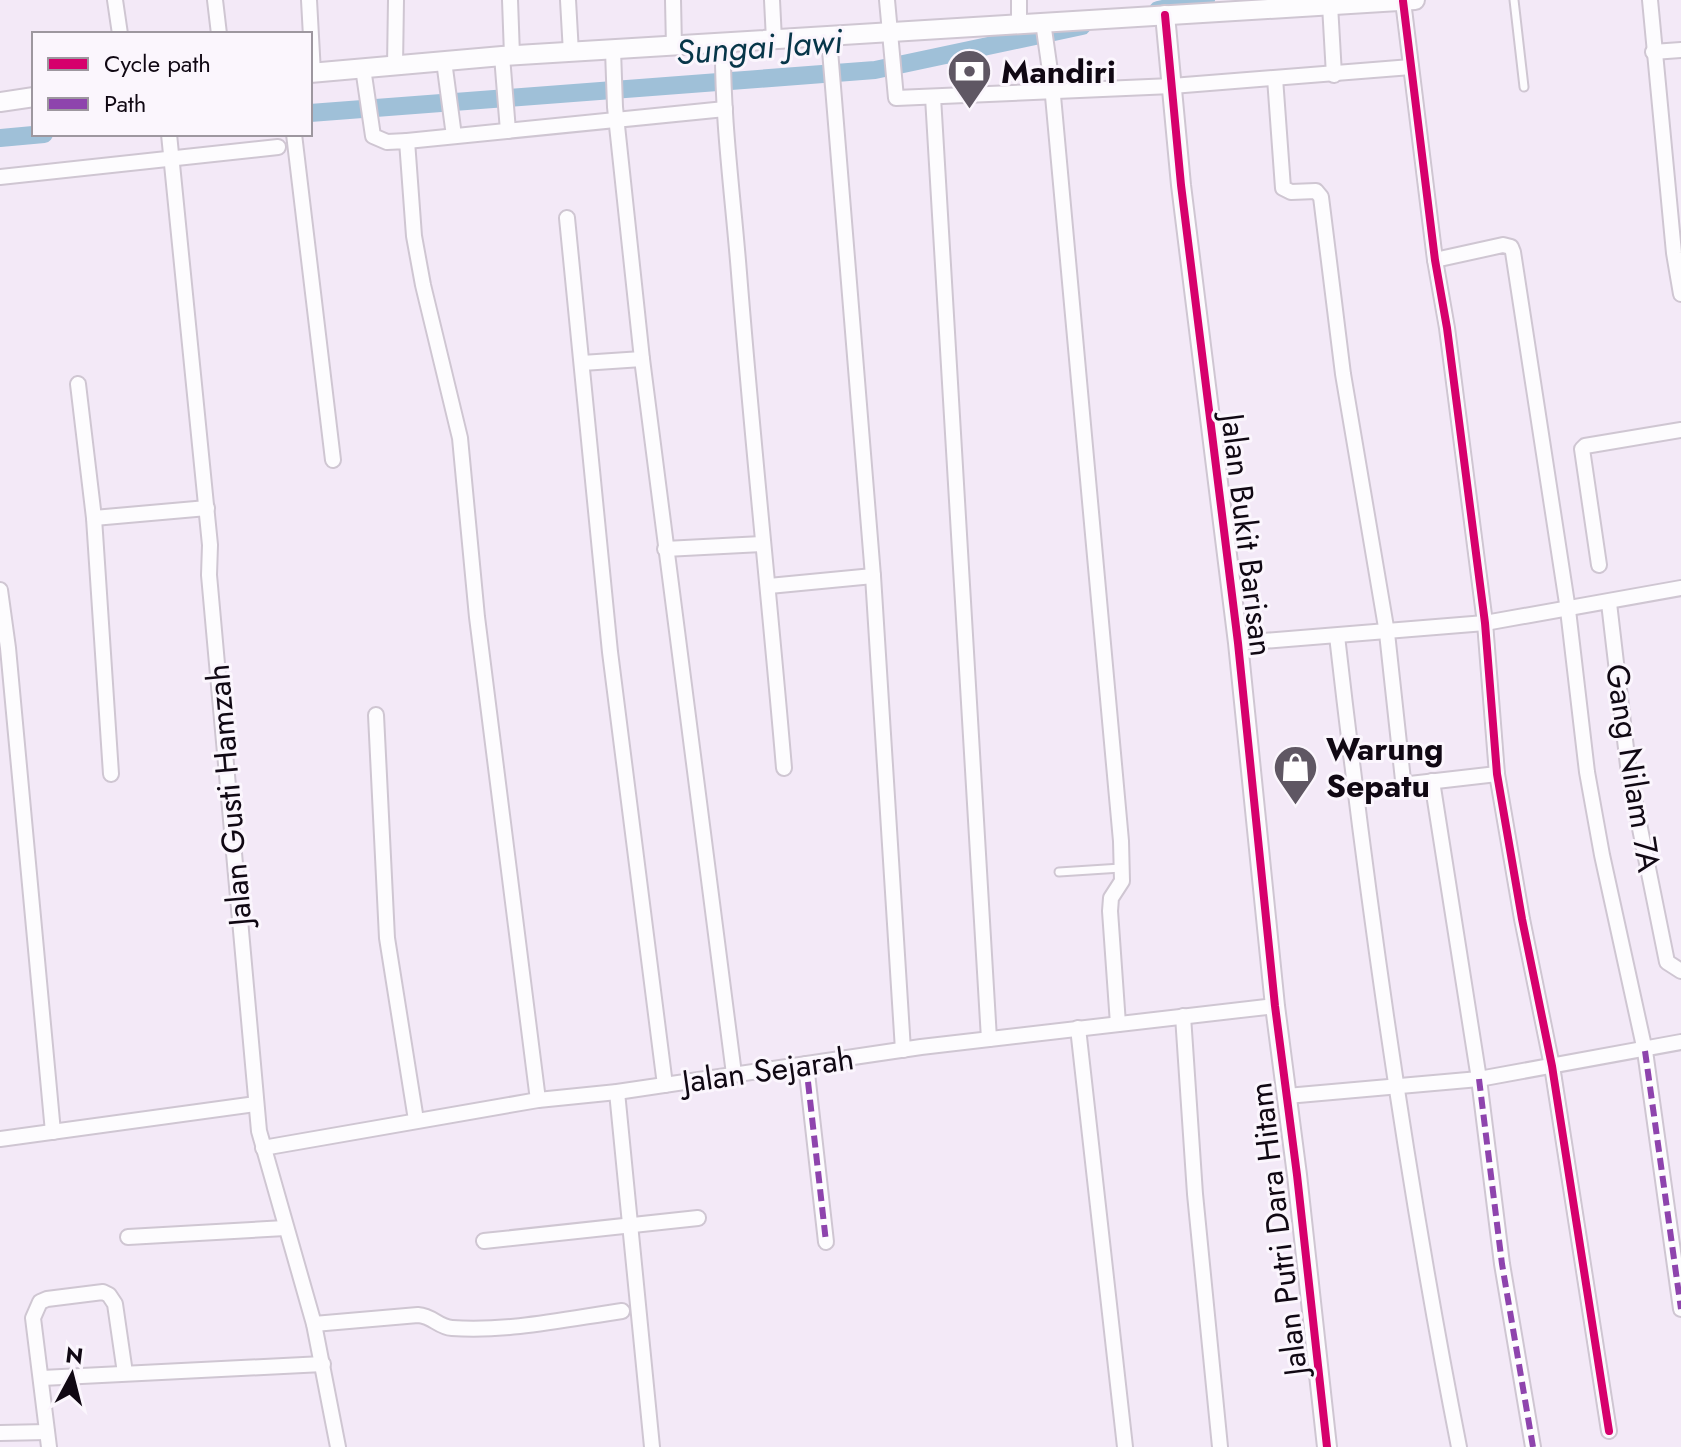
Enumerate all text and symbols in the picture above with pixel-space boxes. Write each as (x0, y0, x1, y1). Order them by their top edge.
water label: Sungai Jawi (674, 17, 845, 77)
legend (32, 32, 312, 136)
text: Cycle path (104, 46, 211, 81)
bank icon: Mandiri (946, 48, 994, 111)
place label: Mandiri (1001, 49, 1116, 95)
text: Path (104, 86, 146, 121)
street label: Jalan Bukit Barisan (1209, 407, 1285, 659)
street label: Gang Nilam 7A (1594, 661, 1672, 875)
street label: Jalan Gusti Hamzah (195, 662, 264, 932)
place label: Warung Sepatu (1326, 726, 1444, 809)
shop icon: Warung Sepatu (1271, 743, 1319, 806)
street label: Jalan Sejarah (675, 1035, 857, 1105)
street label: Jalan Putri Dara Hitam (1237, 1080, 1319, 1382)
north arrow (32, 1335, 112, 1415)
text: N (64, 1338, 85, 1372)

